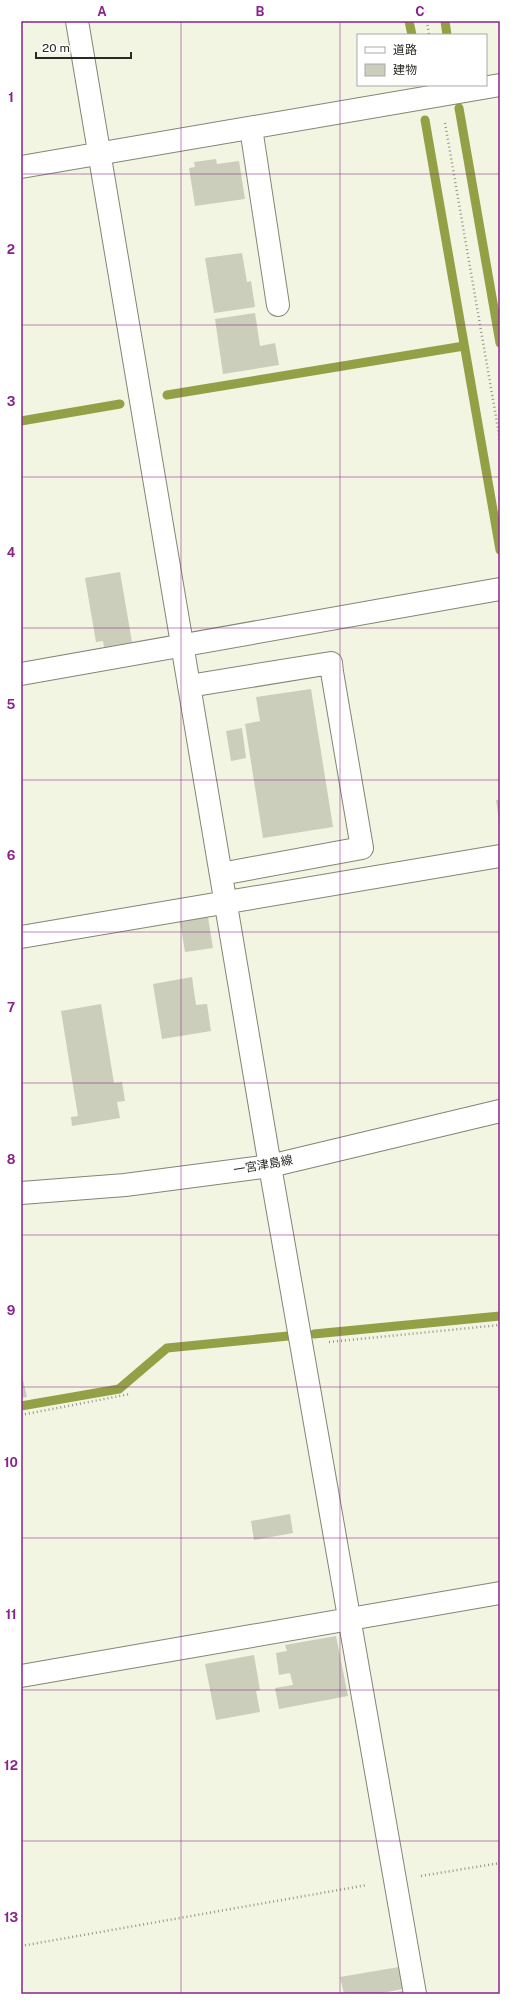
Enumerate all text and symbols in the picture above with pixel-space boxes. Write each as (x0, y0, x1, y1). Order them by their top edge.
text: A (97, 4, 107, 19)
text: B (256, 4, 265, 19)
text: C (415, 4, 425, 19)
scale bar (36, 34, 131, 60)
legend (357, 34, 487, 86)
text: 20 m (42, 41, 70, 55)
text: 道路 (393, 43, 417, 57)
text: 建物 (393, 63, 417, 77)
text: 1 (8, 90, 14, 105)
text: 2 (7, 242, 15, 257)
text: 3 (7, 394, 16, 409)
text: 4 (7, 545, 16, 560)
text: 5 (7, 697, 16, 712)
text: 6 (7, 848, 16, 863)
text: 7 (7, 1000, 15, 1015)
text: 8 (7, 1152, 16, 1167)
street label: 一宮津島線 (232, 1153, 294, 1177)
text: 9 (7, 1303, 15, 1318)
text: 10 (4, 1455, 18, 1470)
text: 11 (5, 1607, 17, 1622)
text: 12 (4, 1758, 18, 1773)
text: 13 (4, 1910, 18, 1925)

